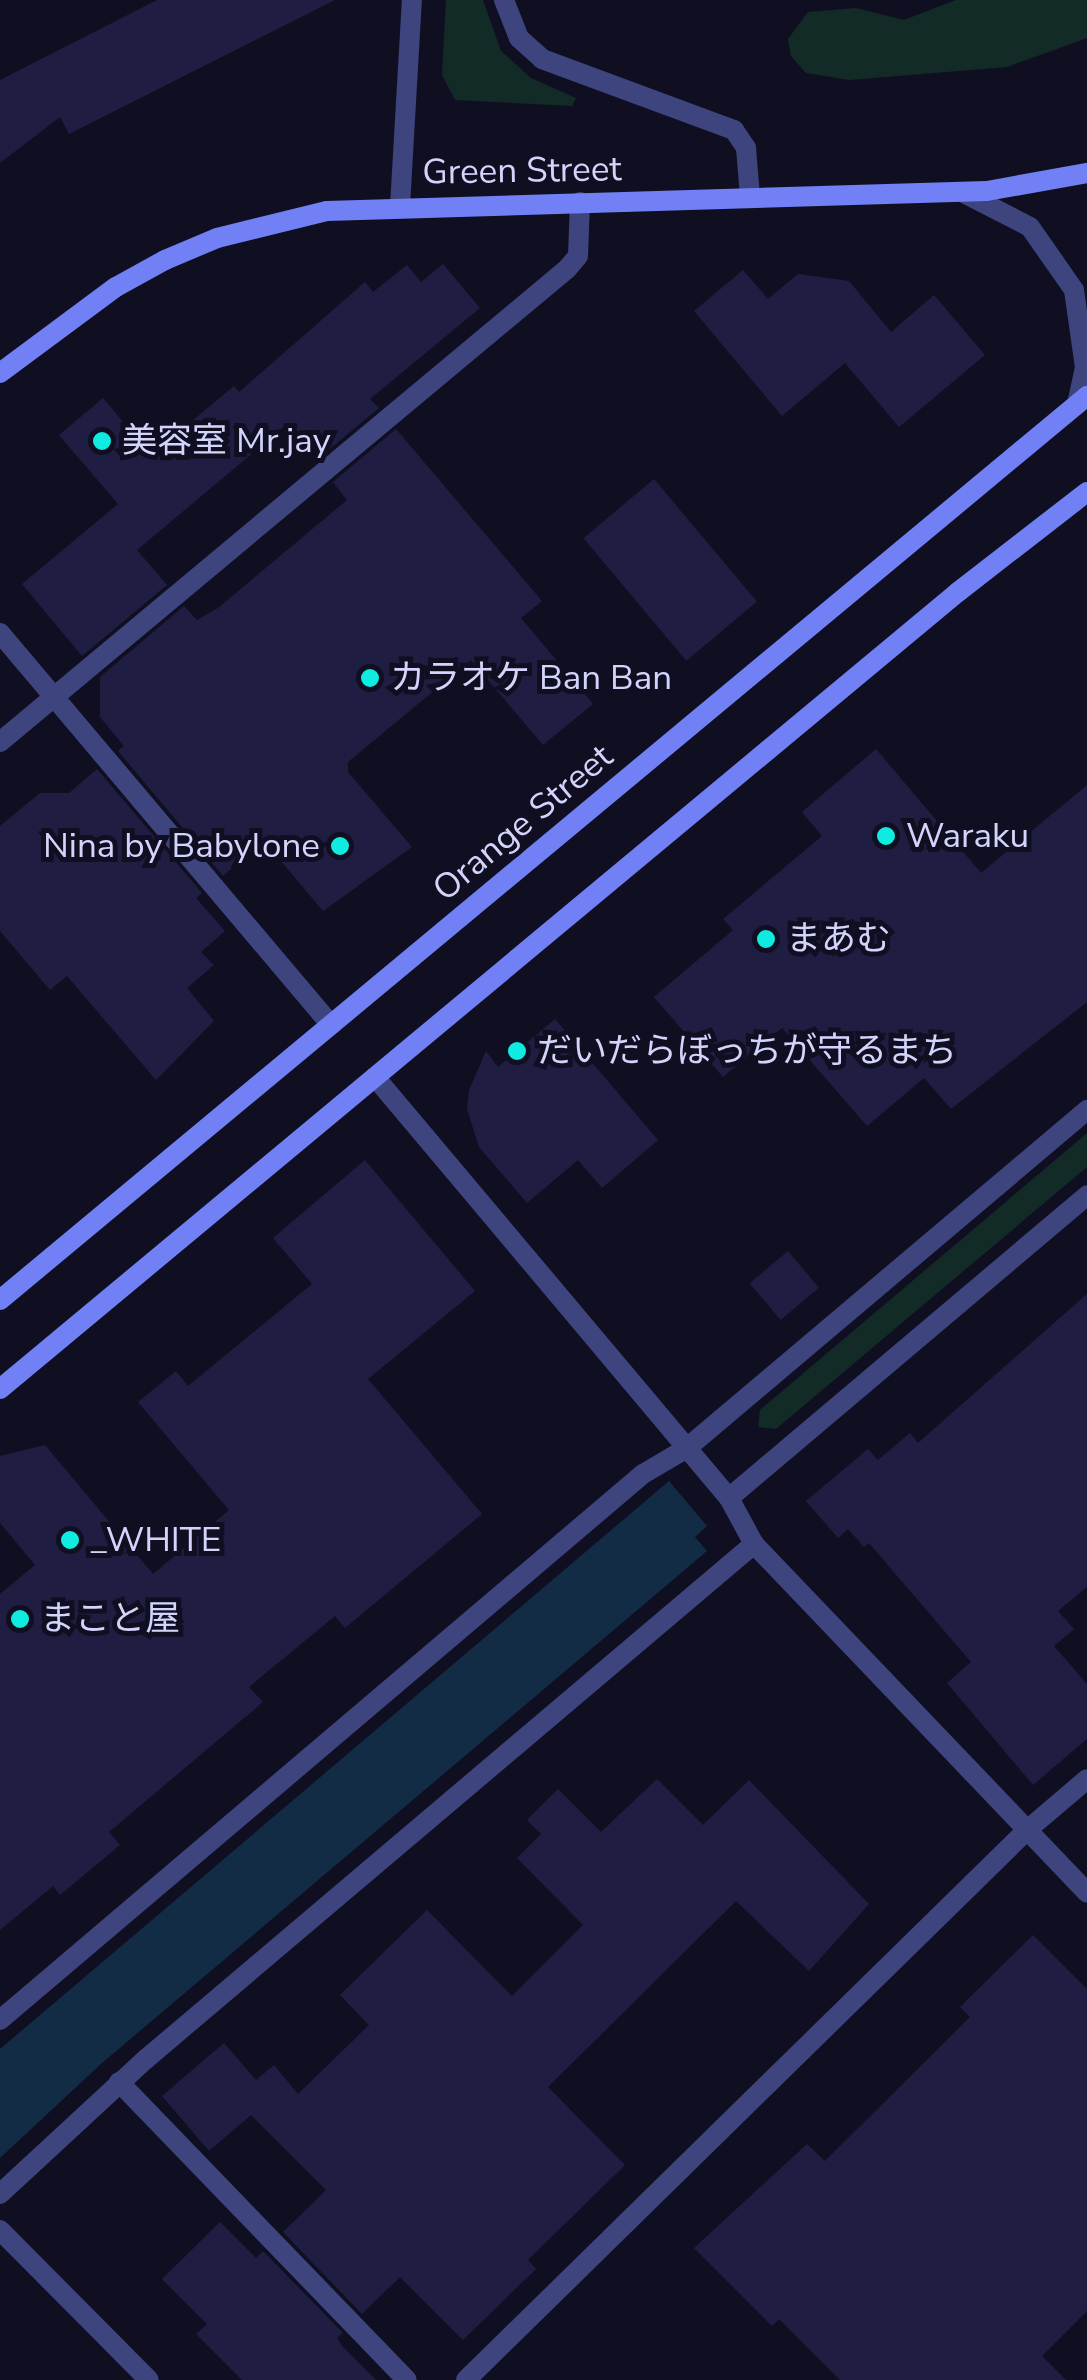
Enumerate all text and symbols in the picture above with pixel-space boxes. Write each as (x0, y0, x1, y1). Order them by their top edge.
street label: Green Street (422, 148, 622, 194)
place label: 美容室 Mr.jay (122, 420, 331, 462)
marker: 美容室 Mr.jay (91, 430, 113, 452)
place label: カラオケ Ban Ban (390, 657, 672, 699)
marker: カラオケ Ban Ban (359, 667, 381, 689)
street label: Orange Street (425, 736, 621, 910)
place label: Waraku (906, 815, 1029, 857)
place label: Nina by Babylone (43, 825, 320, 867)
marker: Waraku (875, 825, 897, 847)
marker: Nina by Babylone (329, 835, 351, 857)
place label: まあむ (786, 918, 891, 960)
marker: まあむ (755, 928, 777, 950)
place label: だいだらぼっちが守るまち (537, 1030, 957, 1072)
marker: だいだらぼっちが守るまち (506, 1040, 528, 1062)
place label: _WHITE (90, 1519, 221, 1561)
marker: _WHITE (59, 1529, 81, 1551)
place label: まこと屋 (40, 1598, 180, 1640)
marker: まこと屋 (9, 1608, 31, 1630)

